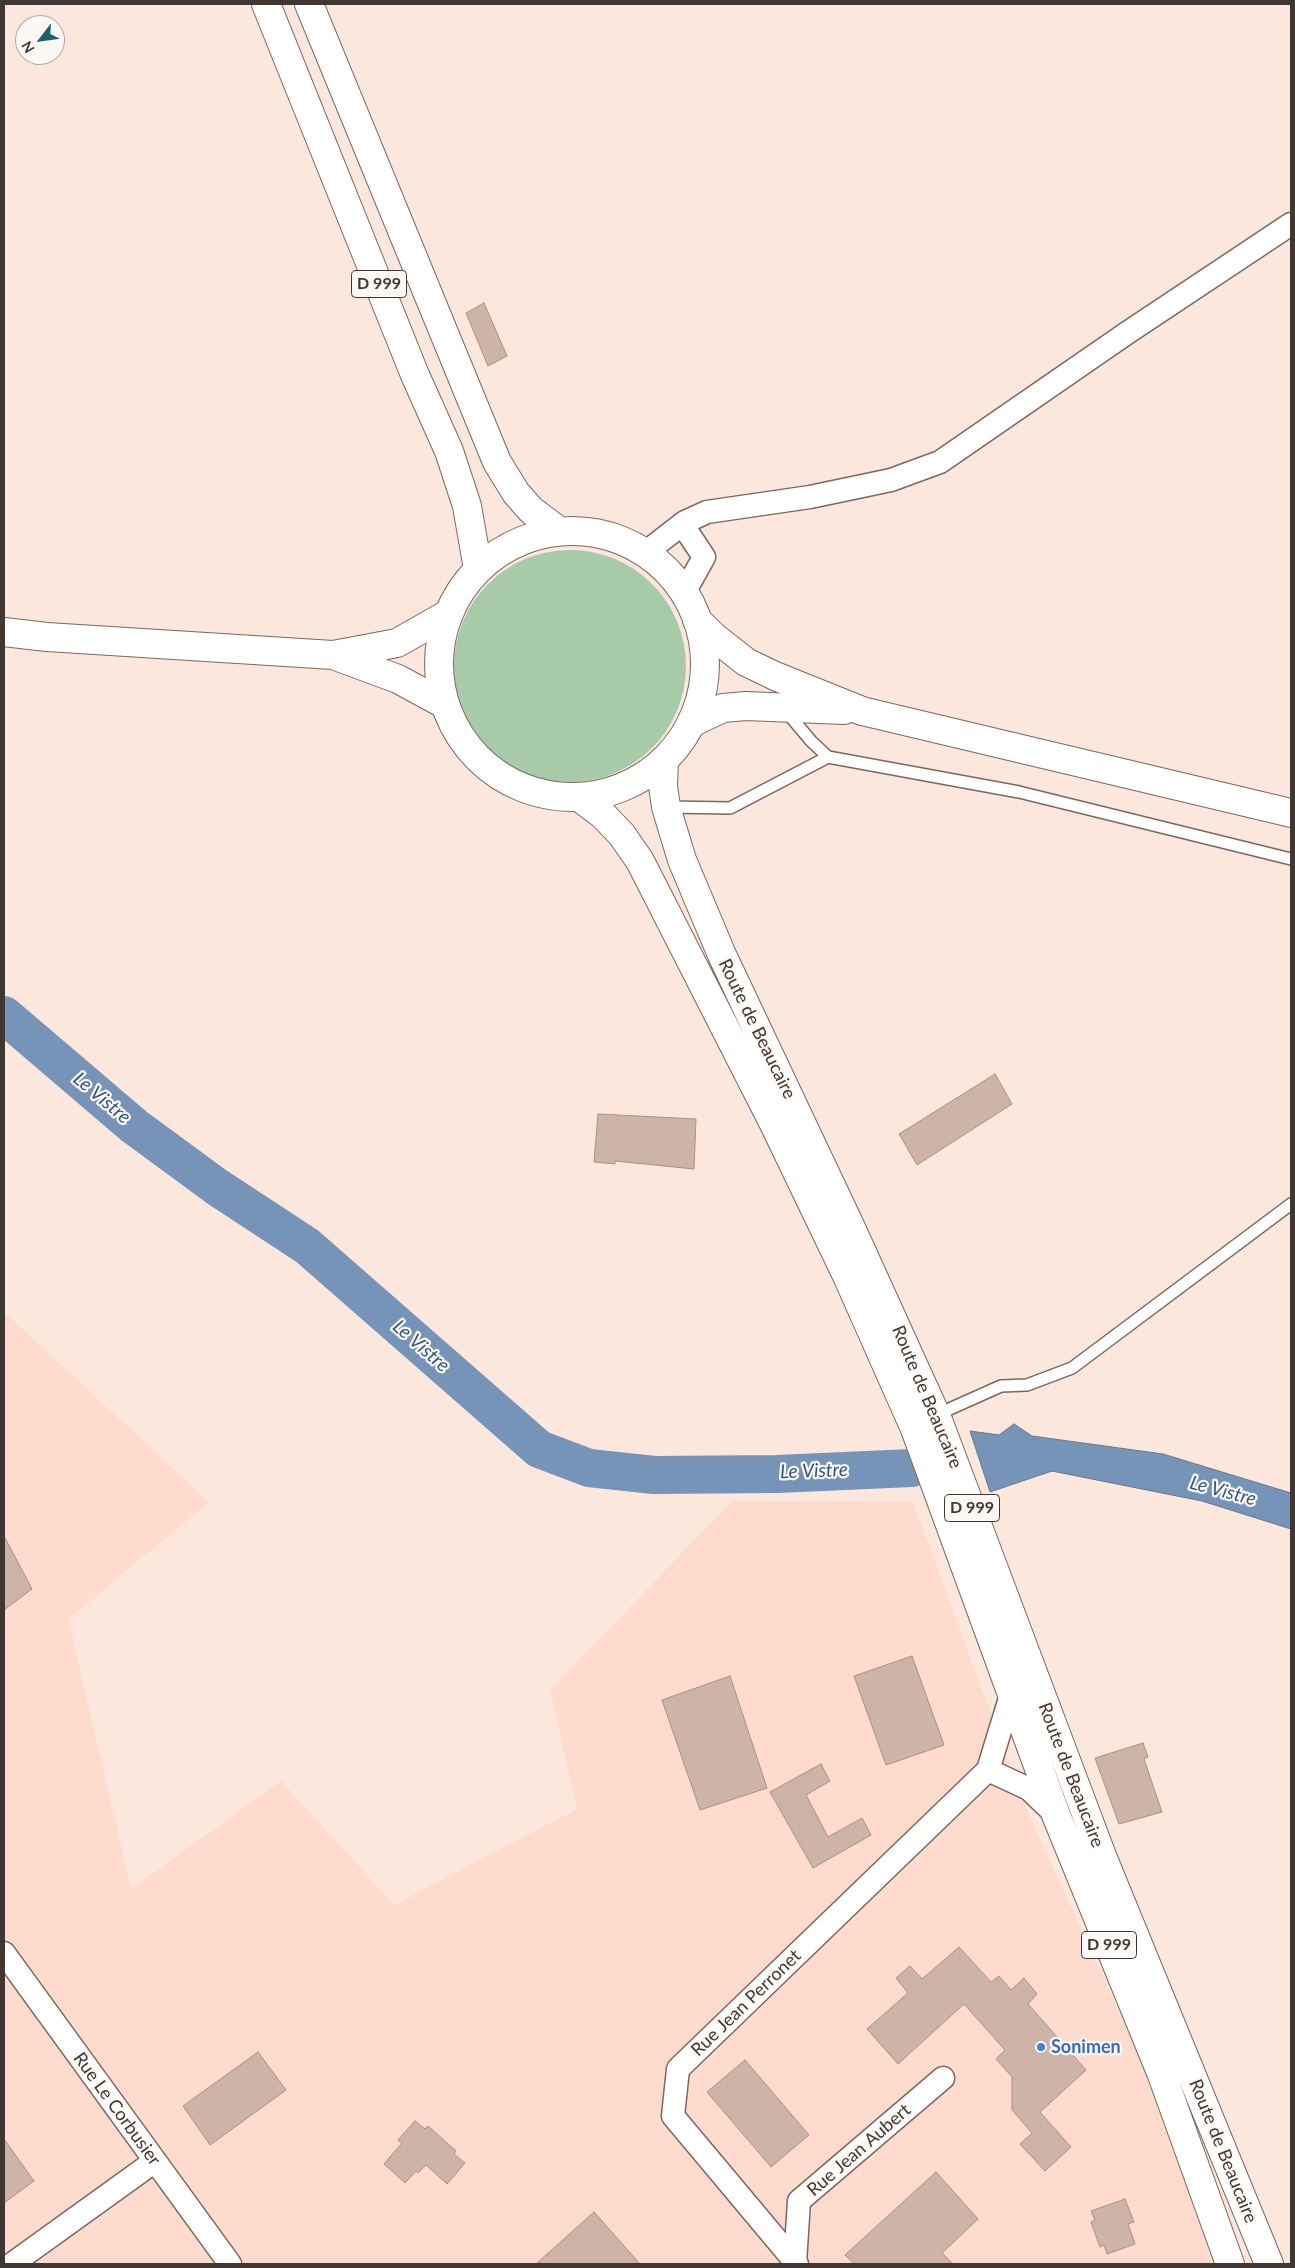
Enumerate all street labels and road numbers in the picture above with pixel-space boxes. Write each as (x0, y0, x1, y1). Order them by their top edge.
road number: D 999 (352, 270, 406, 298)
street label: Route de Beaucaire (714, 955, 800, 1103)
street label: Route de Beaucaire (887, 1322, 967, 1472)
road number: D 999 (944, 1495, 1000, 1522)
street label: Route de Beaucaire (1033, 1700, 1109, 1850)
road number: D 999 (1082, 1932, 1136, 1958)
street label: Rue Jean Perronet (687, 1945, 805, 2061)
street label: Rue Le Corbusier (69, 2048, 165, 2170)
street label: Route de Beaucaire (1184, 2076, 1262, 2226)
street label: Rue Jean Aubert (803, 2099, 915, 2201)

